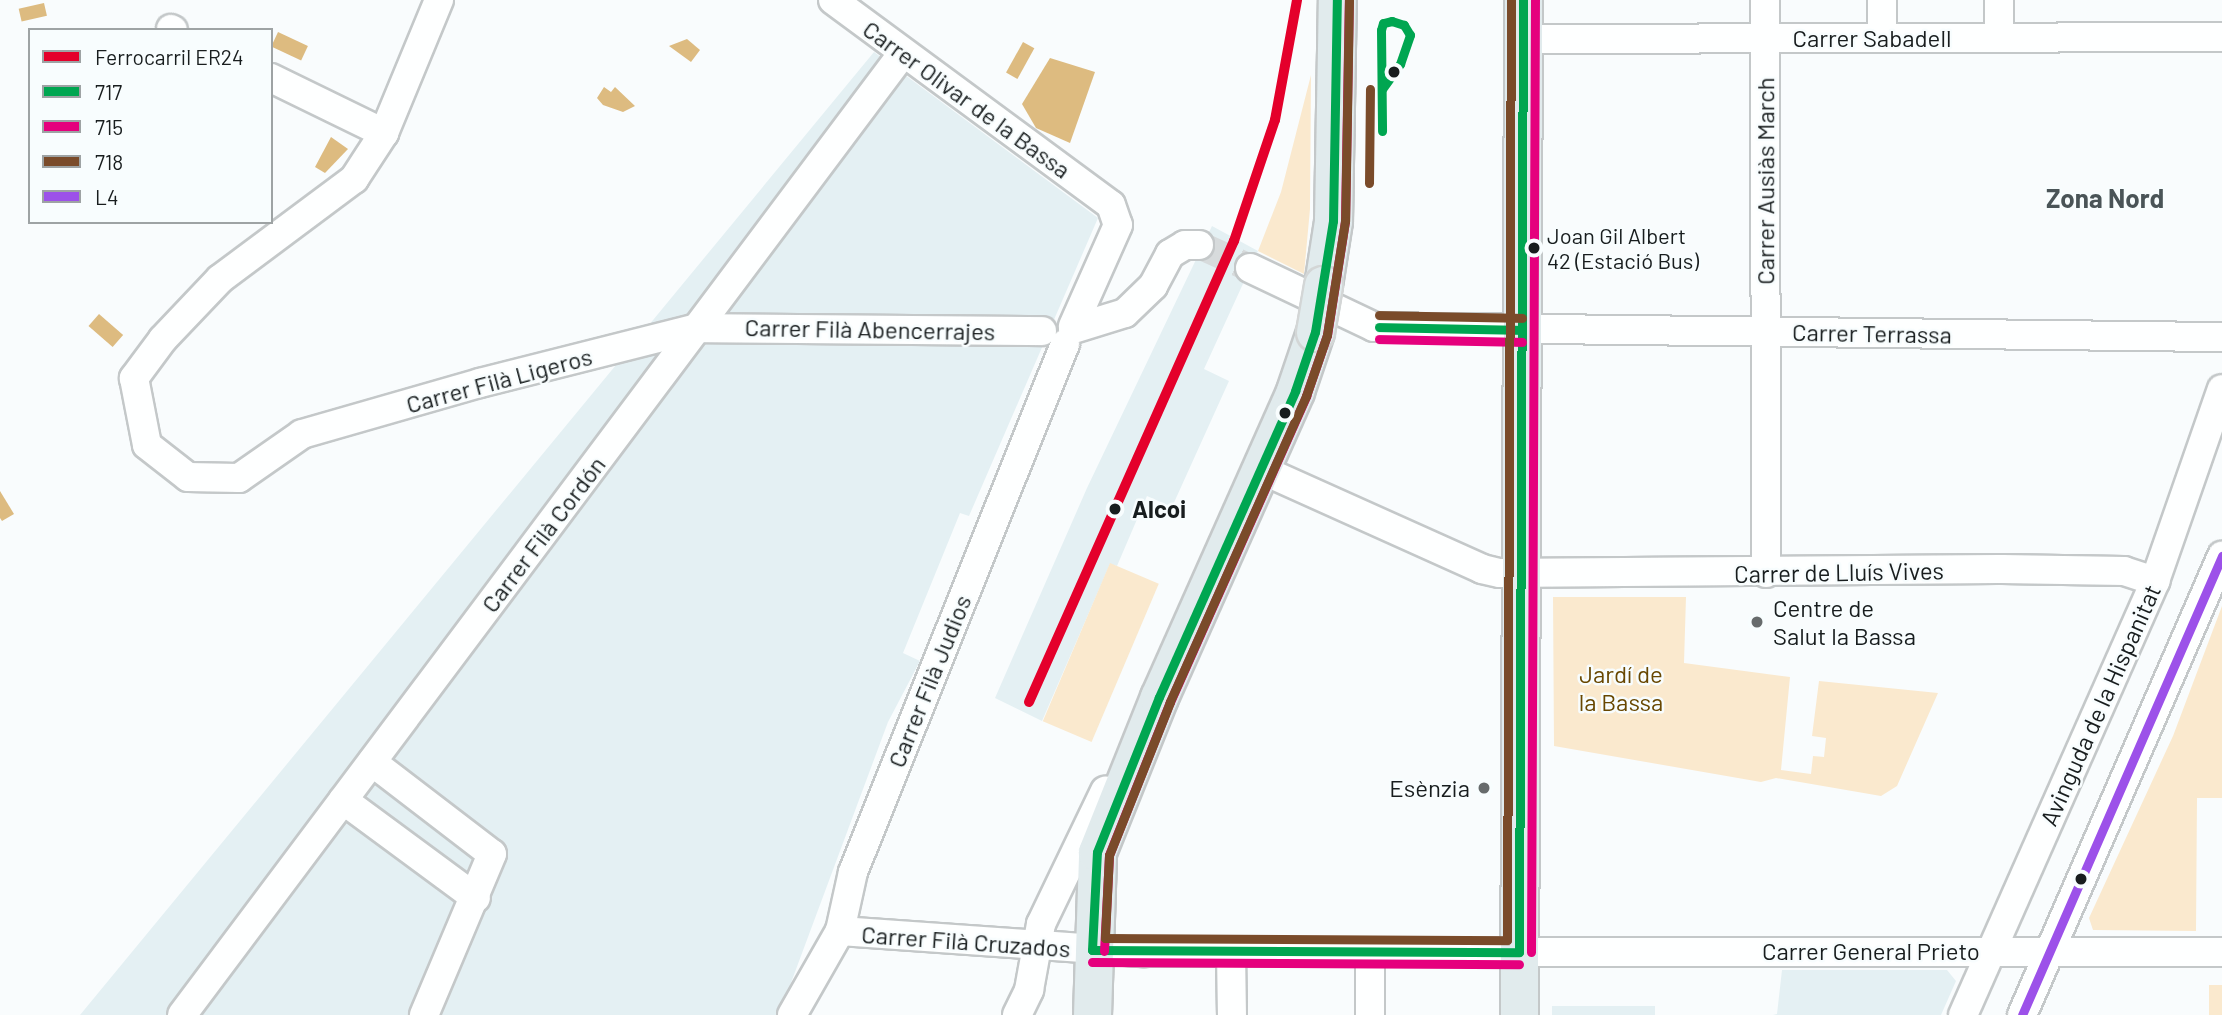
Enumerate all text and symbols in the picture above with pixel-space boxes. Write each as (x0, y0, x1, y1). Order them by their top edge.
street label: Carrer Olivar de la Bassa (858, 14, 1076, 184)
street label: Carrer Sabadell (1793, 24, 1951, 52)
legend (28, 28, 273, 224)
text: Ferrocarril ER24 (95, 44, 244, 69)
unlabelled marker (1387, 65, 1401, 79)
street label: Carrer Ausiàs March (1751, 77, 1779, 285)
text: 717 (95, 79, 122, 104)
text: 715 (95, 114, 123, 139)
text: 718 (95, 149, 123, 174)
district label: Zona Nord (2046, 182, 2164, 214)
text: L4 (95, 184, 119, 209)
place label: Joan Gil Albert 42 (Estació Bus) (1547, 222, 1699, 274)
marker: Joan Gil Albert 42 (Estació Bus) (1527, 241, 1541, 255)
street label: Carrer Filà Abencerrajes (744, 312, 996, 346)
street label: Carrer Terrassa (1792, 317, 1952, 349)
street label: Carrer Filà Ligeros (403, 341, 595, 419)
unlabelled marker (1278, 406, 1292, 420)
street label: Carrer Filà Cordón (475, 450, 611, 618)
place label: Alcoi (1132, 495, 1186, 523)
marker: Alcoi (1104, 498, 1126, 520)
street label: Carrer de Lluís Vives (1734, 556, 1944, 588)
street label: Avinguda de la Hispanitat (2034, 580, 2166, 830)
street label: Carrer Filà Judios (881, 591, 977, 771)
place label: Centre de Salut la Bassa (1773, 594, 1916, 650)
marker: Centre de Salut la Bassa (1747, 612, 1767, 632)
park label: Jardí de la Bassa (1579, 660, 1663, 716)
place label: Esènzia (1389, 774, 1470, 802)
marker: Esènzia (1476, 780, 1492, 796)
unlabelled marker (2074, 872, 2088, 886)
street label: Carrer Filà Cruzados (861, 919, 1071, 963)
street label: Carrer General Prieto (1762, 937, 1980, 965)

